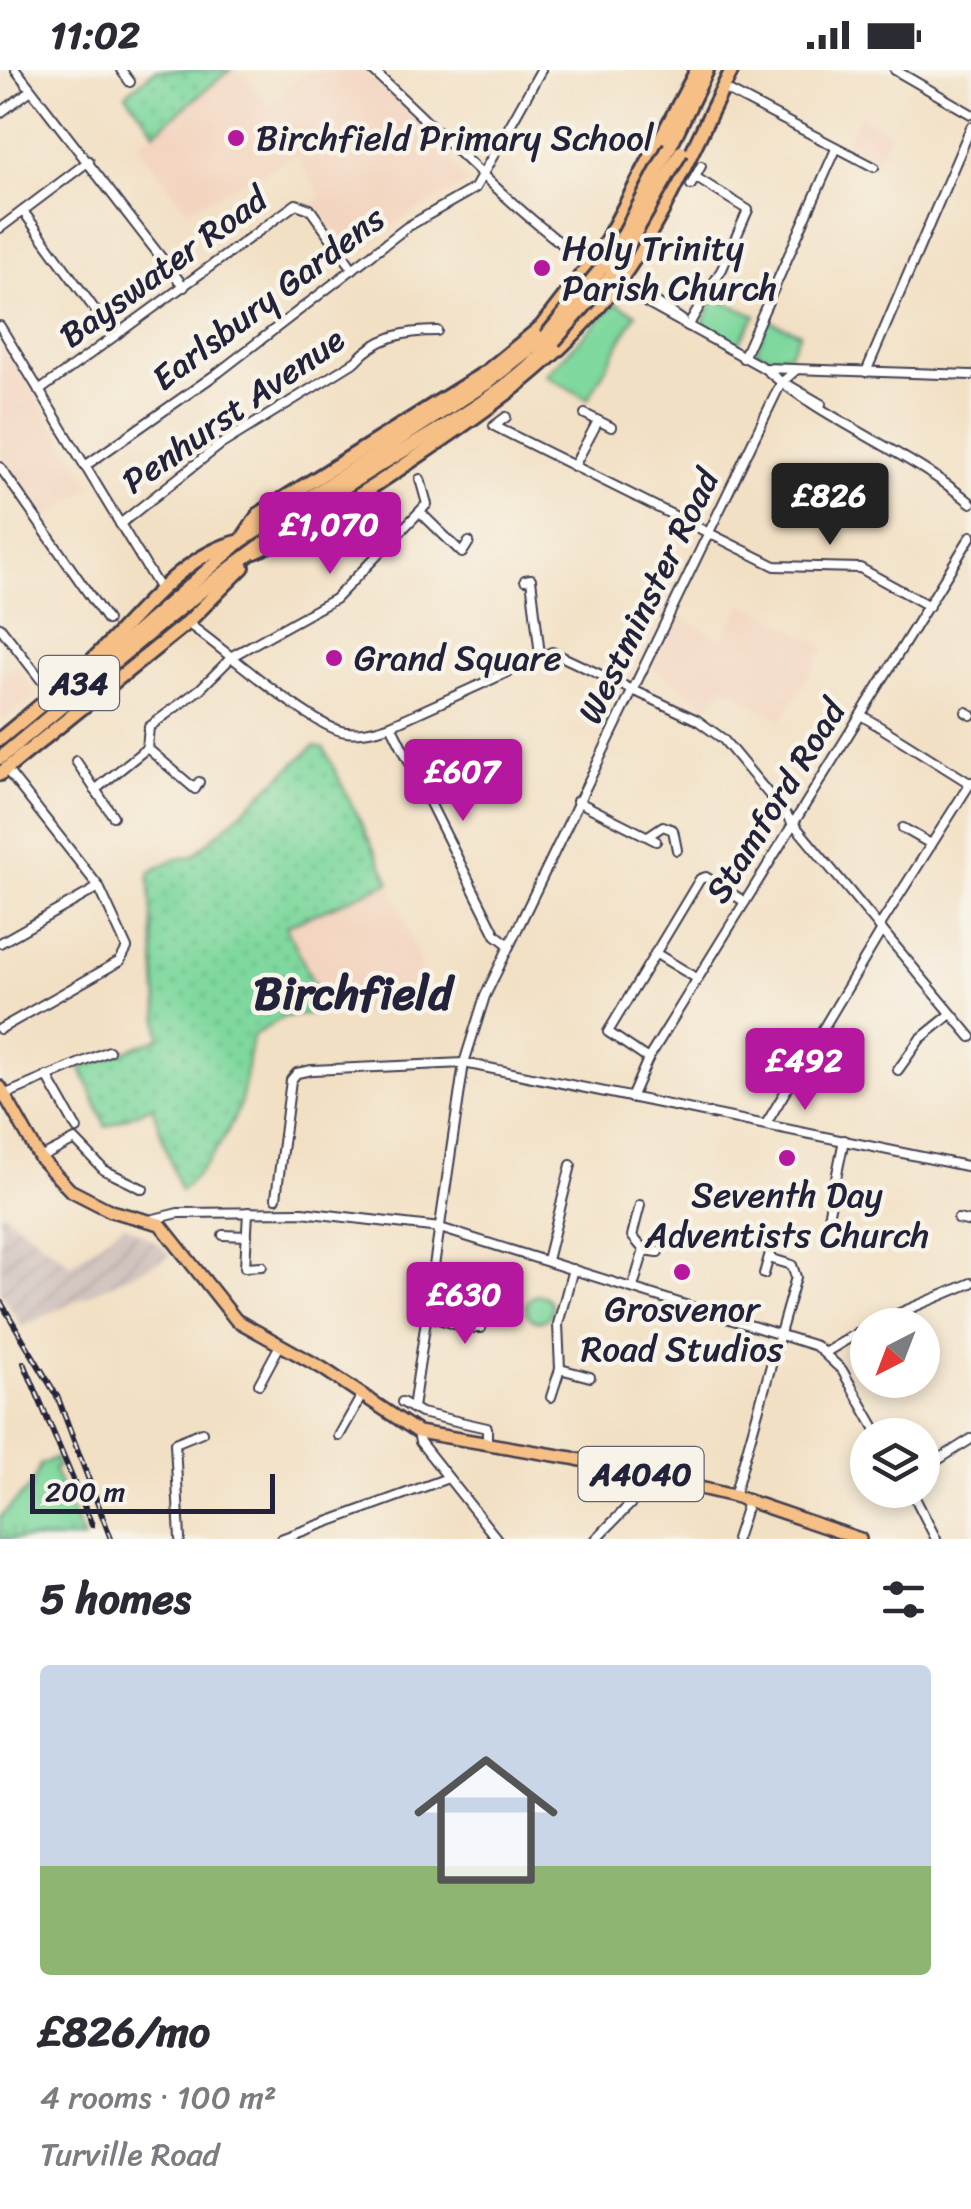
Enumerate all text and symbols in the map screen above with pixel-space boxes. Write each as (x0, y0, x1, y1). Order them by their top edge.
text: 11:02 (50, 2, 140, 69)
place label: Birchfield Primary School (256, 107, 655, 169)
marker: Birchfield Primary School (225, 127, 247, 149)
street label: Bayswater Road (45, 168, 283, 364)
street label: Earlsbury Gardens (137, 188, 399, 407)
place label: Holy Trinity Parish Church (562, 217, 777, 319)
marker: Holy Trinity Parish Church (531, 257, 553, 279)
street label: Penhurst Avenue (108, 309, 358, 510)
street label: Westminster Road (559, 455, 738, 734)
pin: £826 (771, 463, 889, 548)
text: £826 (794, 467, 866, 524)
pin: £1,070 (249, 492, 411, 577)
text: £1,070 (281, 496, 379, 553)
place label: Grand Square (354, 627, 562, 689)
marker: Grand Square (323, 647, 345, 669)
road number: A34 (39, 656, 119, 710)
street label: Stamford Road (687, 684, 864, 915)
pin: £607 (404, 739, 522, 824)
text: £607 (426, 743, 500, 800)
district label: Birchfield (254, 954, 455, 1034)
pin: £492 (746, 1028, 864, 1113)
text: £492 (767, 1032, 843, 1089)
marker: Seventh Day Adventists Church (776, 1147, 798, 1169)
place label: Seventh Day Adventists Church (644, 1164, 929, 1266)
marker: Grosvenor Road Studios (671, 1261, 693, 1283)
pin: £630 (406, 1262, 524, 1347)
text: £630 (429, 1266, 501, 1323)
place label: Grosvenor Road Studios (581, 1278, 784, 1380)
north arrow (850, 1308, 940, 1398)
map controls (850, 1308, 940, 1508)
button: layers (850, 1418, 940, 1508)
road number: A4040 (578, 1447, 704, 1501)
text: 200 m (45, 1467, 125, 1516)
scale bar (30, 1469, 275, 1514)
text: 5 homes (40, 1562, 191, 1636)
icon: filters (876, 1572, 931, 1627)
icon: home (396, 1730, 576, 1910)
text: £826/mo (40, 1995, 210, 2069)
text: 4 rooms · 100 m² (40, 2069, 277, 2126)
text: Turville Road (40, 2126, 220, 2183)

